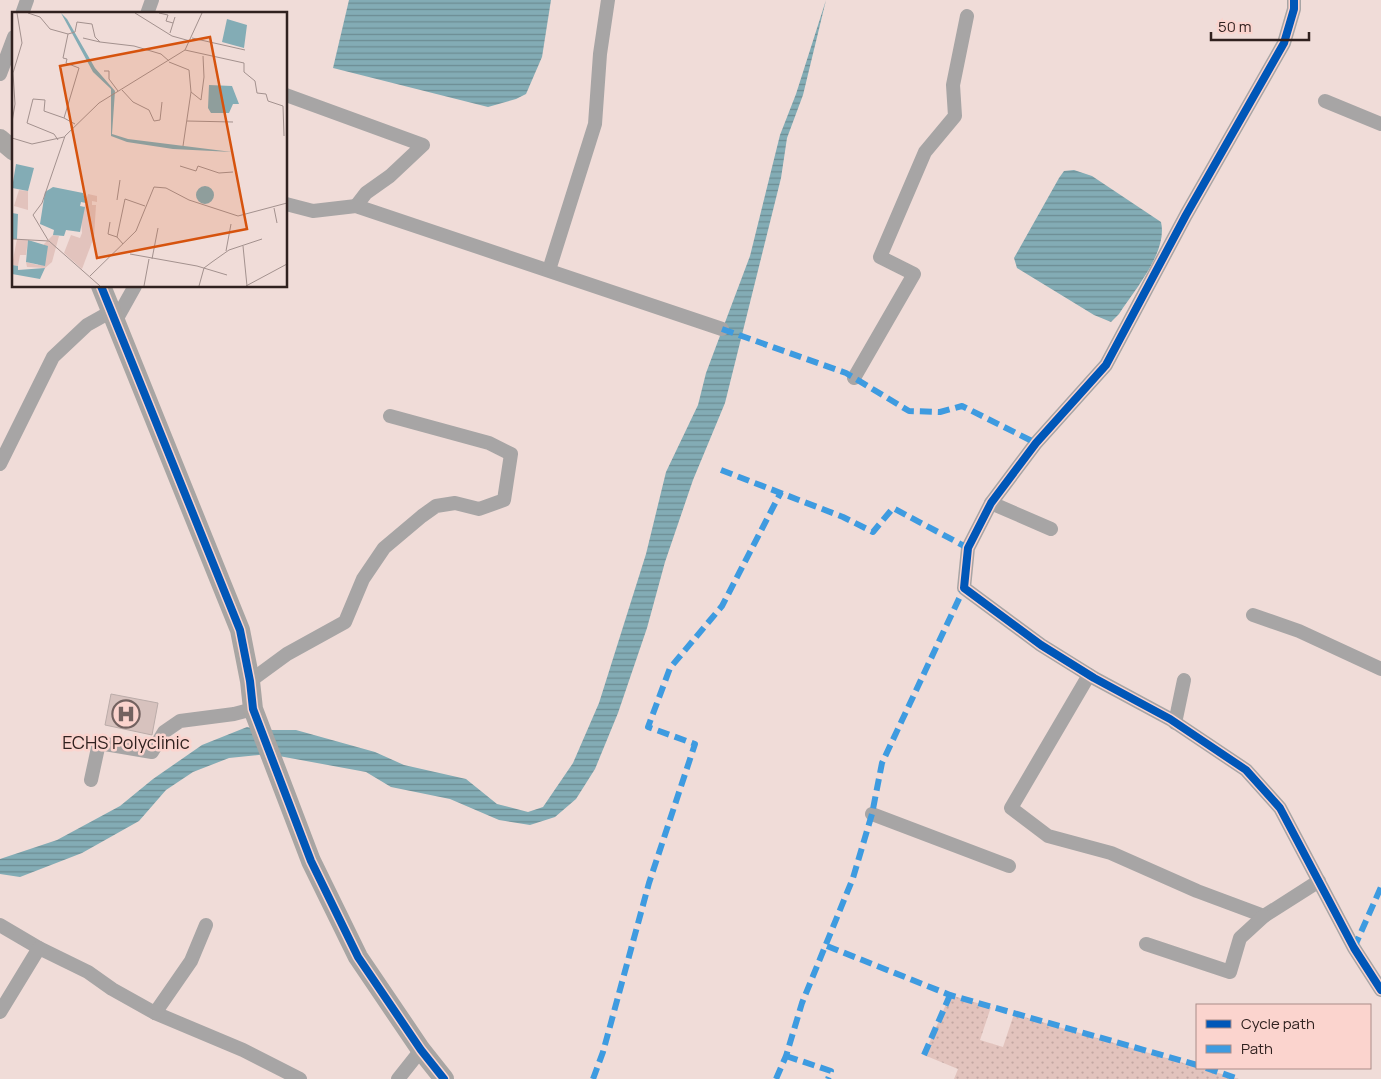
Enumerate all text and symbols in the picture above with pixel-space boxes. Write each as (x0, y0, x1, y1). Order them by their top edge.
scale bar (1211, 10, 1308, 42)
inset map (12, 12, 288, 288)
text: 50 m (1218, 16, 1252, 37)
hospital icon: ECHS Polyclinic (111, 699, 141, 729)
place label: ECHS Polyclinic (62, 730, 190, 754)
legend (1196, 1004, 1371, 1069)
text: Cycle path (1241, 1013, 1315, 1034)
text: Path (1241, 1038, 1273, 1059)

